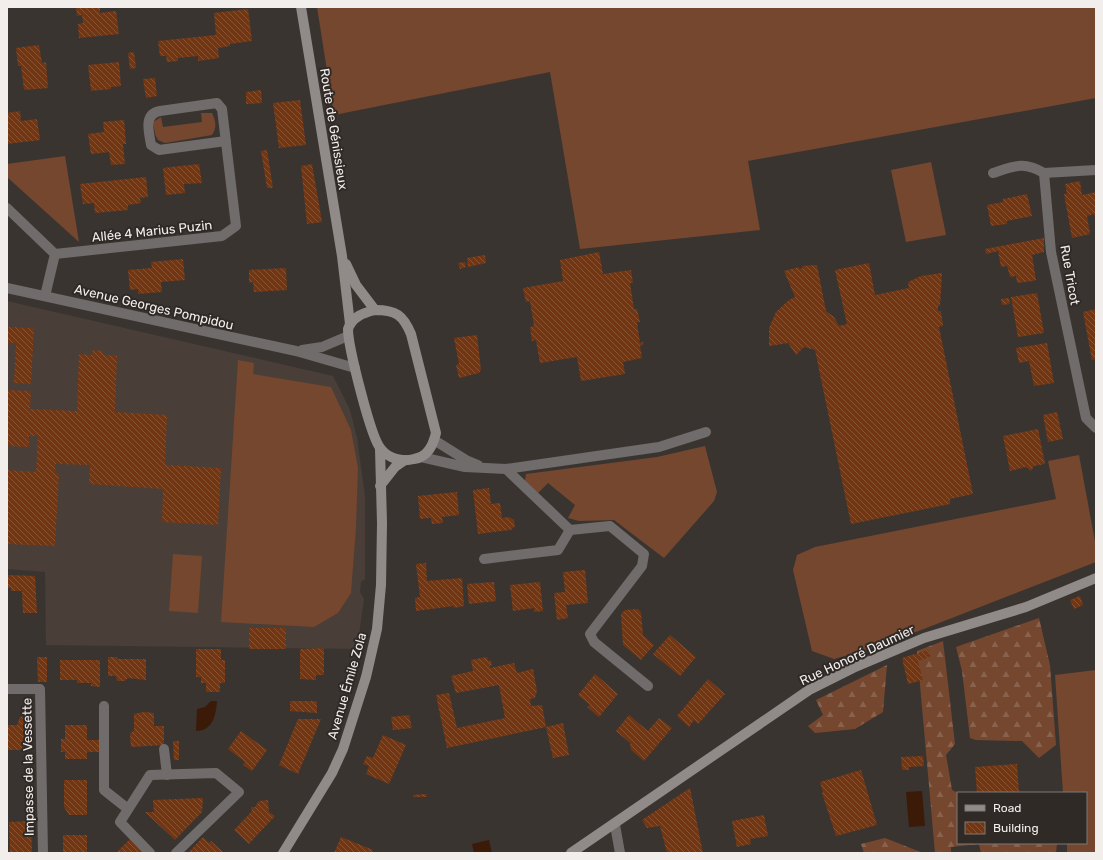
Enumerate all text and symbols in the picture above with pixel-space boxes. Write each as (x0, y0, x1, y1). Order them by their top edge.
street label: Route de Génissieux (317, 67, 351, 191)
street label: Allée 4 Marius Puzin (91, 217, 213, 245)
street label: Rue Tricot (1057, 244, 1083, 306)
street label: Avenue Georges Pompidou (73, 281, 235, 334)
street label: Rue Honoré Daumier (797, 622, 917, 688)
street label: Avenue Émile Zola (325, 631, 369, 741)
street label: Impasse de la Vessette (19, 698, 37, 836)
legend (957, 792, 1087, 844)
text: Road (993, 801, 1021, 815)
text: Building (993, 821, 1039, 835)

